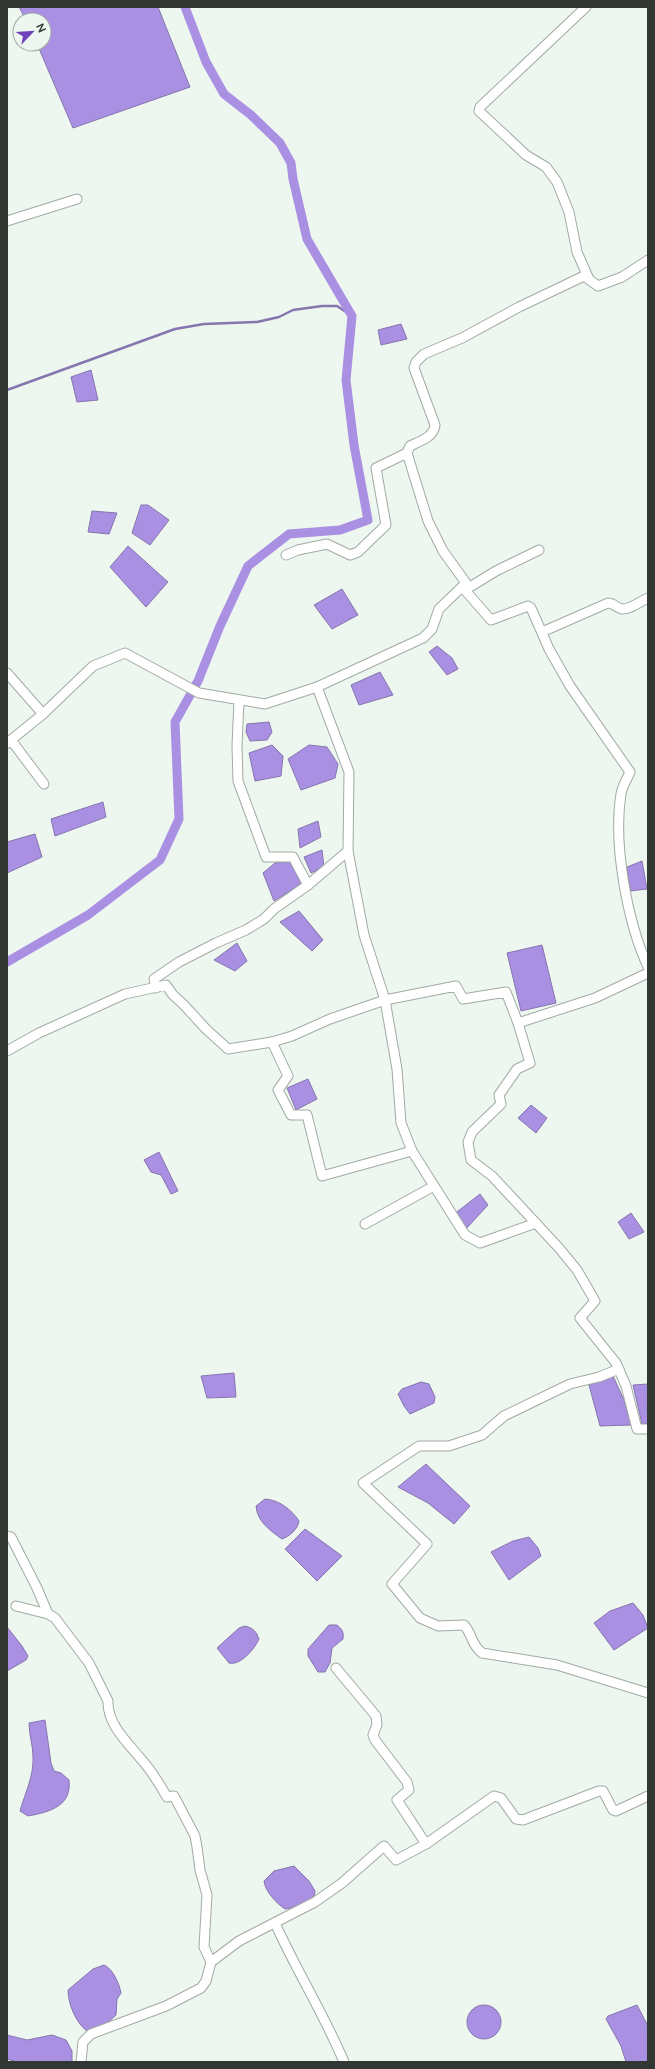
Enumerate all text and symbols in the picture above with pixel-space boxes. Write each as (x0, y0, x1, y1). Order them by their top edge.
north arrow (12, 12, 52, 52)
text: N (34, 21, 49, 34)

